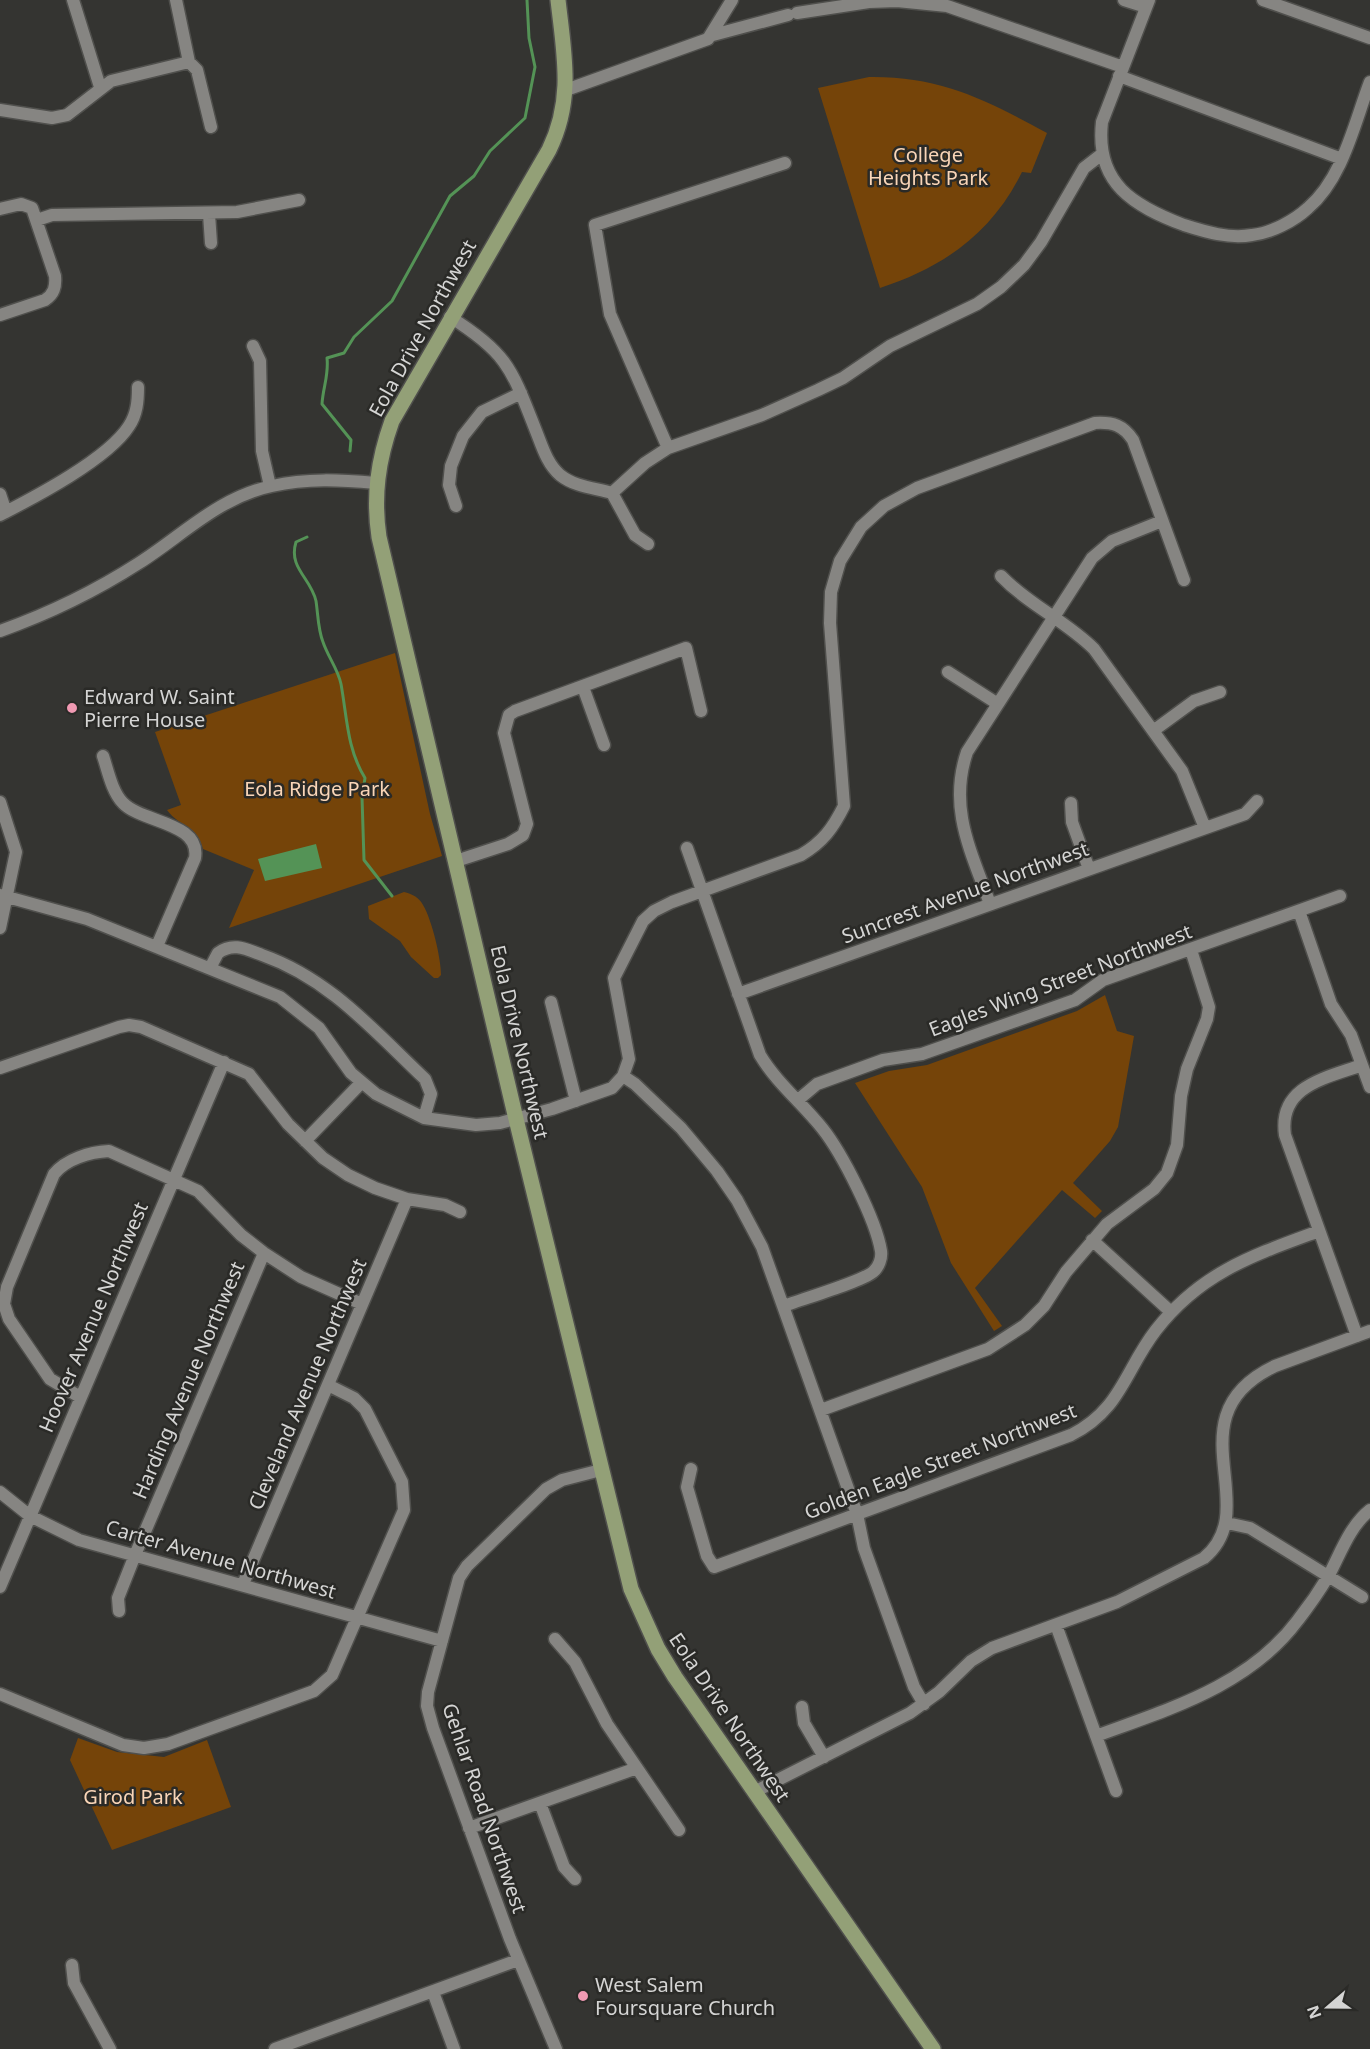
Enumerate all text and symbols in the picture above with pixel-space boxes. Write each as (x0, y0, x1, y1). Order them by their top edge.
park label: College Heights Park (868, 141, 988, 191)
street label: Eola Drive Northwest (362, 235, 482, 421)
place label: Edward W. Saint Pierre House (84, 683, 235, 733)
marker: Edward W. Saint Pierre House (65, 701, 79, 715)
park label: Eola Ridge Park (244, 775, 390, 802)
street label: Suncrest Avenue Northwest (838, 835, 1092, 949)
street label: Eagles Wing Street Northwest (925, 917, 1195, 1043)
street label: Eola Drive Northwest (485, 942, 555, 1142)
street label: Hoover Avenue Northwest (32, 1198, 154, 1436)
street label: Cleveland Avenue Northwest (242, 1254, 372, 1514)
street label: Harding Avenue Northwest (126, 1257, 250, 1503)
street label: Golden Eagle Street Northwest (800, 1397, 1080, 1525)
street label: Carter Avenue Northwest (103, 1513, 339, 1605)
street label: Eola Drive Northwest (663, 1627, 797, 1807)
street label: Gehlar Road Northwest (436, 1699, 534, 1917)
park label: Girod Park (83, 1783, 183, 1810)
place label: West Salem Foursquare Church (595, 1971, 775, 2021)
north arrow (1298, 1977, 1358, 2037)
marker: West Salem Foursquare Church (576, 1989, 590, 2003)
text: N (1301, 2002, 1326, 2022)

